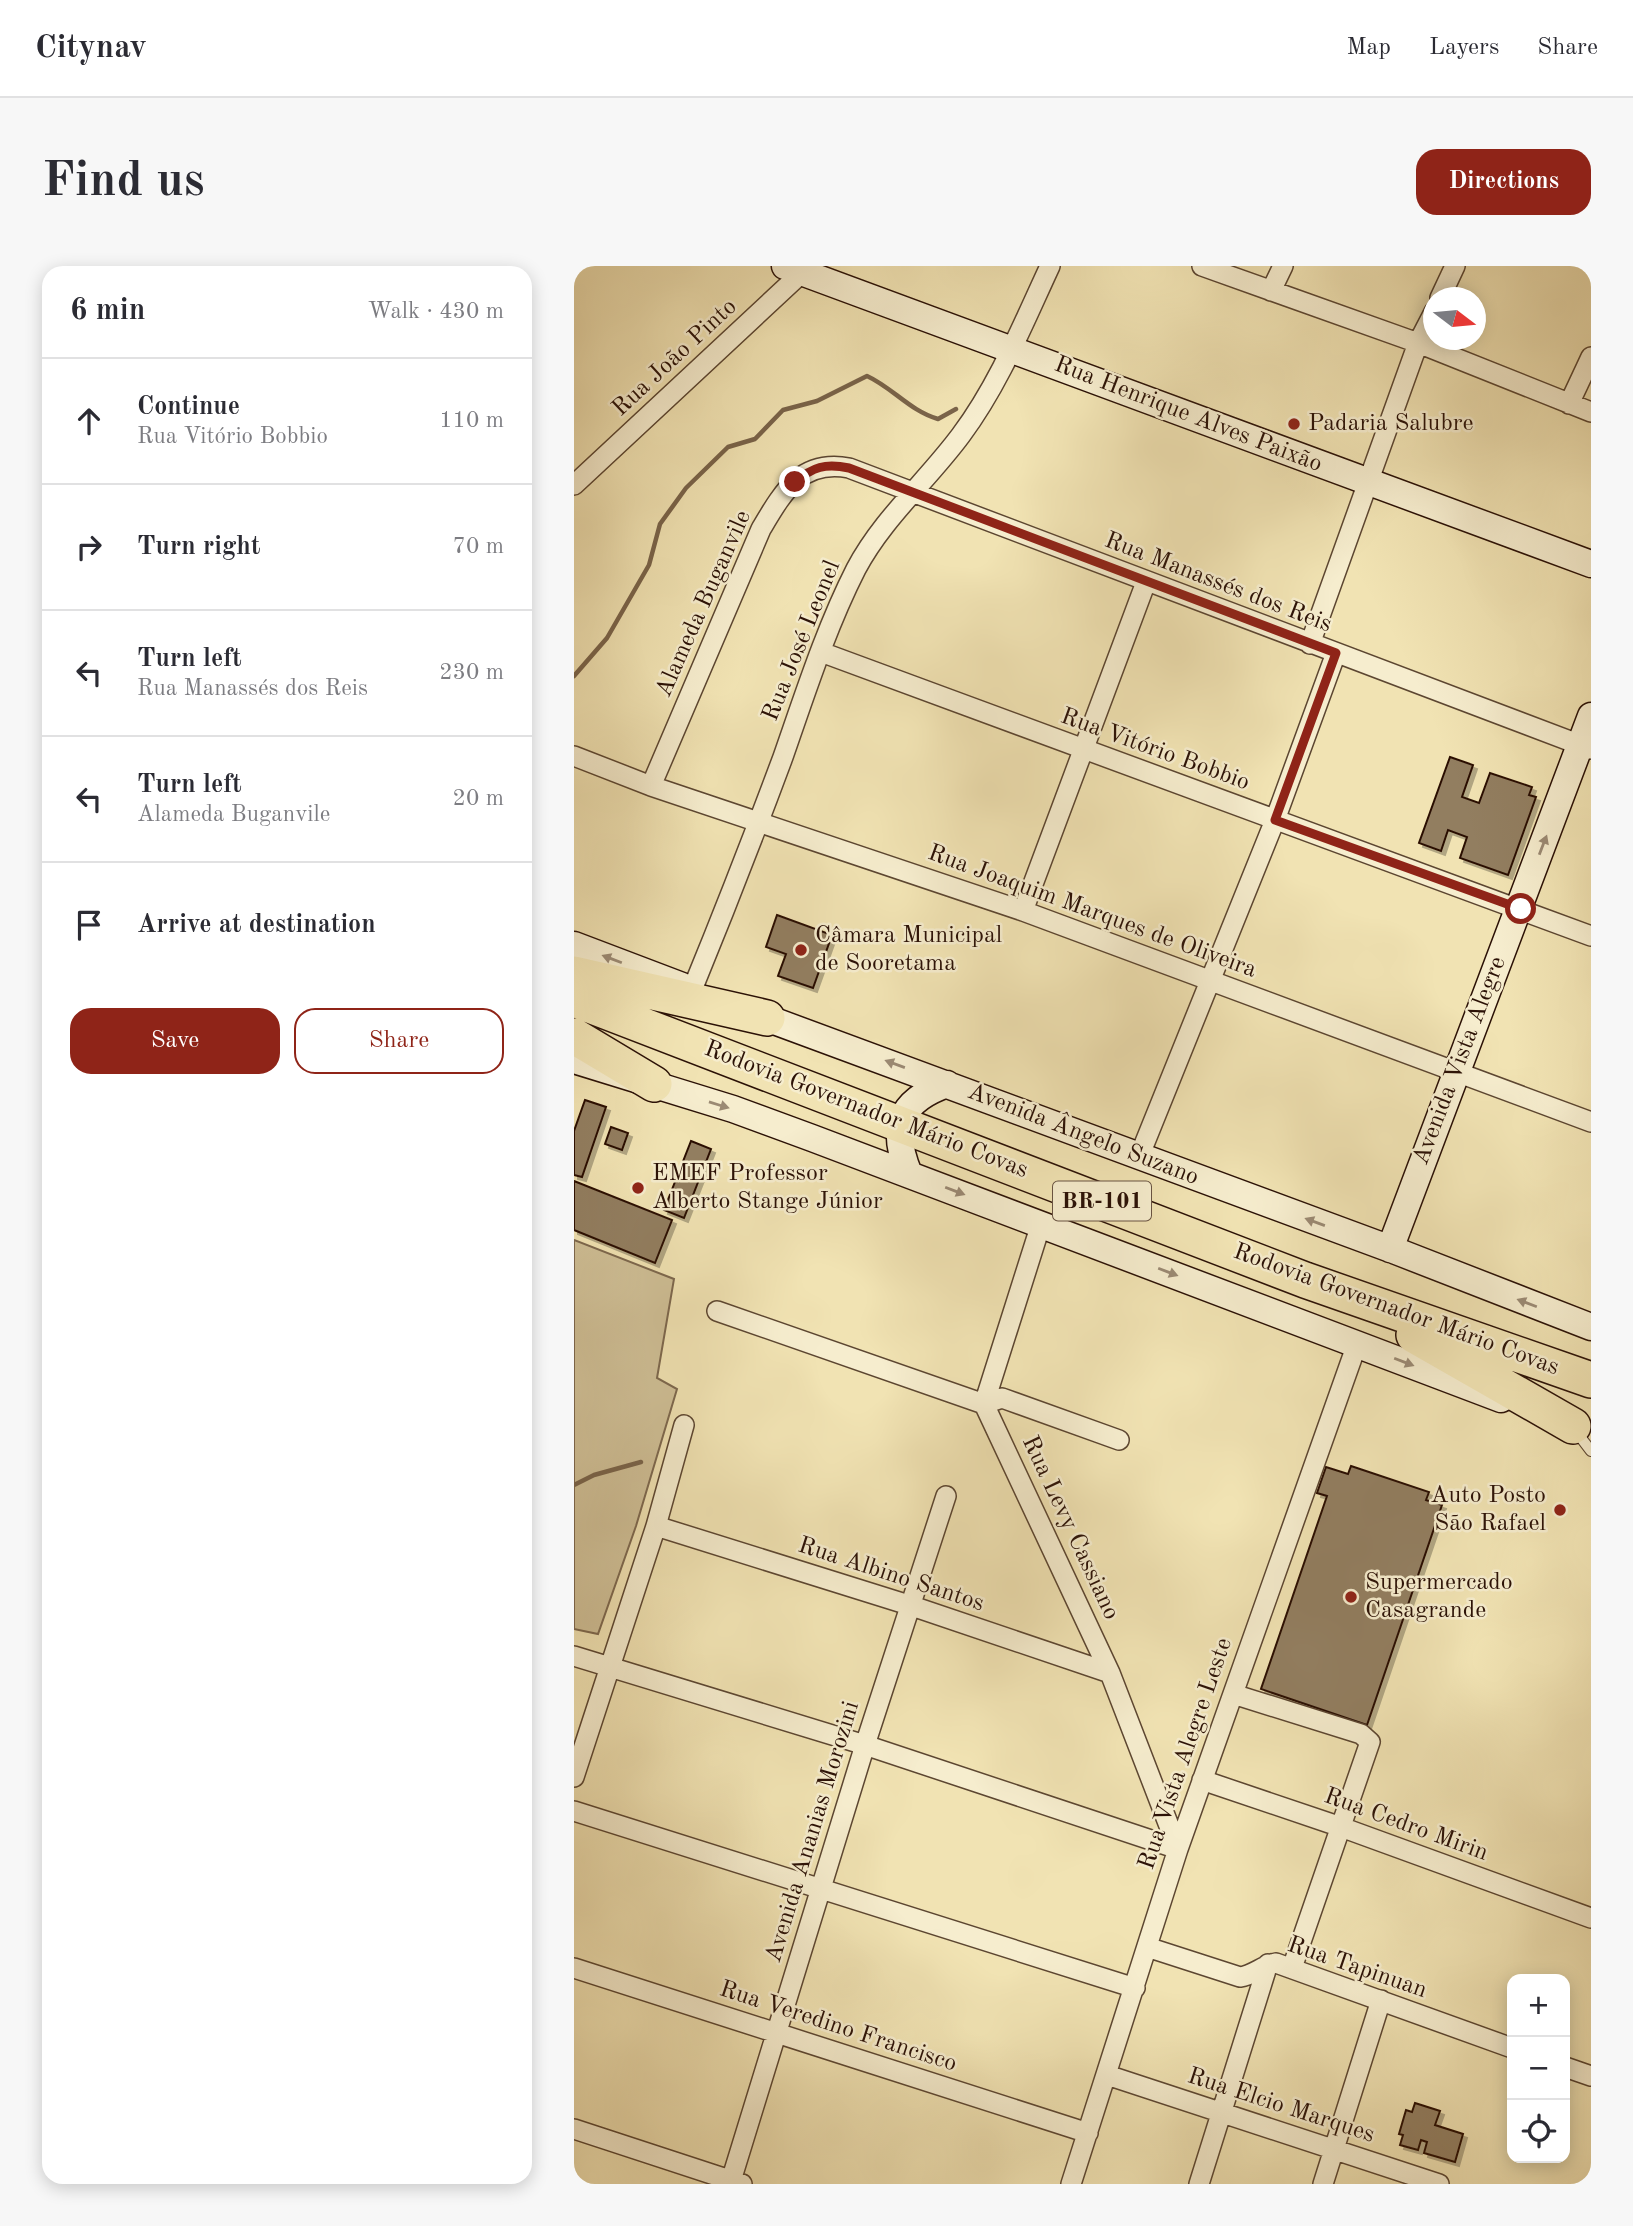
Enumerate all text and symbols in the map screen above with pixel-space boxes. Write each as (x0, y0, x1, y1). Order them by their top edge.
text: Citynav (35, 32, 147, 65)
text: Map (1347, 36, 1391, 60)
text: Layers (1429, 36, 1499, 60)
text: Share (1537, 36, 1598, 60)
button: Directions (1416, 149, 1591, 215)
text: Find us (42, 158, 205, 207)
north arrow (1423, 287, 1486, 350)
street label: Rua João Pinto (608, 295, 742, 421)
text: 6 min (70, 296, 145, 326)
text: Walk · 430 m (368, 300, 504, 323)
street label: Rua Henrique Alves Paixão (1051, 353, 1325, 477)
text: Continue (137, 394, 240, 420)
icon: ahead (70, 402, 108, 440)
text: 110 m (439, 409, 504, 432)
place label: Padaria Salubre (1308, 412, 1474, 436)
marker: Padaria Salubre (1286, 416, 1302, 432)
text: Rua Vitório Bobbio (137, 425, 328, 448)
route end (779, 466, 810, 497)
street label: Alameda Buganvile (652, 507, 756, 701)
icon: right (70, 528, 108, 566)
street label: Rua Manassés dos Reis (1101, 529, 1335, 637)
text: Turn right (137, 534, 260, 560)
text: 70 m (453, 535, 504, 558)
street label: Rua José Leonel (759, 557, 845, 725)
text: Turn left (137, 646, 242, 672)
icon: left (70, 654, 108, 692)
text: 230 m (439, 661, 504, 684)
text: Rua Manassés dos Reis (137, 677, 368, 700)
street label: Rua Vitório Bobbio (1057, 705, 1253, 795)
text: Turn left (137, 772, 242, 798)
icon: left (70, 780, 108, 818)
text: 20 m (453, 787, 504, 810)
text: Alameda Buganvile (137, 803, 330, 826)
one-way arrow (1538, 834, 1549, 855)
street label: Rua Joaquim Marques de Oliveira (924, 841, 1260, 983)
route start (1505, 893, 1536, 924)
icon: arrive (70, 906, 108, 944)
text: Arrive at destination (137, 912, 376, 938)
place label: Câmara Municipal de Sooretama (815, 924, 1002, 976)
marker: Câmara Municipal de Sooretama (793, 942, 809, 958)
one-way arrow (601, 953, 622, 964)
street label: Avenida Vista Alegre (1409, 954, 1511, 1168)
button: Save (70, 1008, 280, 1074)
button: Share (294, 1008, 504, 1074)
street label: Rodovia Governador Mário Covas (701, 1037, 1031, 1183)
one-way arrow (885, 1059, 906, 1070)
street label: Avenida Ângelo Suzano (964, 1076, 1203, 1190)
one-way arrow (709, 1100, 730, 1111)
place label: EMEF Professor Alberto Stange Júnior (652, 1162, 883, 1214)
marker: EMEF Professor Alberto Stange Júnior (630, 1180, 646, 1196)
road number: BR-101 (1053, 1182, 1151, 1220)
one-way arrow (945, 1186, 966, 1197)
one-way arrow (1304, 1216, 1325, 1227)
street label: Rodovia Governador Mário Covas (1230, 1240, 1562, 1380)
one-way arrow (1158, 1267, 1179, 1278)
one-way arrow (1517, 1297, 1538, 1308)
one-way arrow (1393, 1356, 1414, 1367)
street label: Rua Levy Cassiano (1017, 1432, 1123, 1624)
place label: Auto Posto São Rafael (1430, 1484, 1546, 1536)
marker: Auto Posto São Rafael (1552, 1502, 1568, 1518)
street label: Rua Albino Santos (795, 1534, 987, 1616)
place label: Supermercado Casagrande (1365, 1571, 1513, 1623)
marker: Supermercado Casagrande (1343, 1589, 1359, 1605)
street label: Rua Vista Alegre Leste (1135, 1635, 1237, 1873)
street label: Avenida Ananias Morozini (762, 1699, 864, 1965)
street label: Rua Cedro Mirin (1321, 1784, 1491, 1866)
street label: Rua Tapinuan (1284, 1933, 1430, 2003)
map controls (1507, 1974, 1570, 2163)
button: + (1507, 1974, 1570, 2037)
street label: Rua Veredino Francisco (716, 1977, 960, 2077)
button: − (1507, 2037, 1570, 2100)
street label: Rua Elcio Marques (1184, 2064, 1378, 2148)
button: locate (1507, 2100, 1570, 2163)

